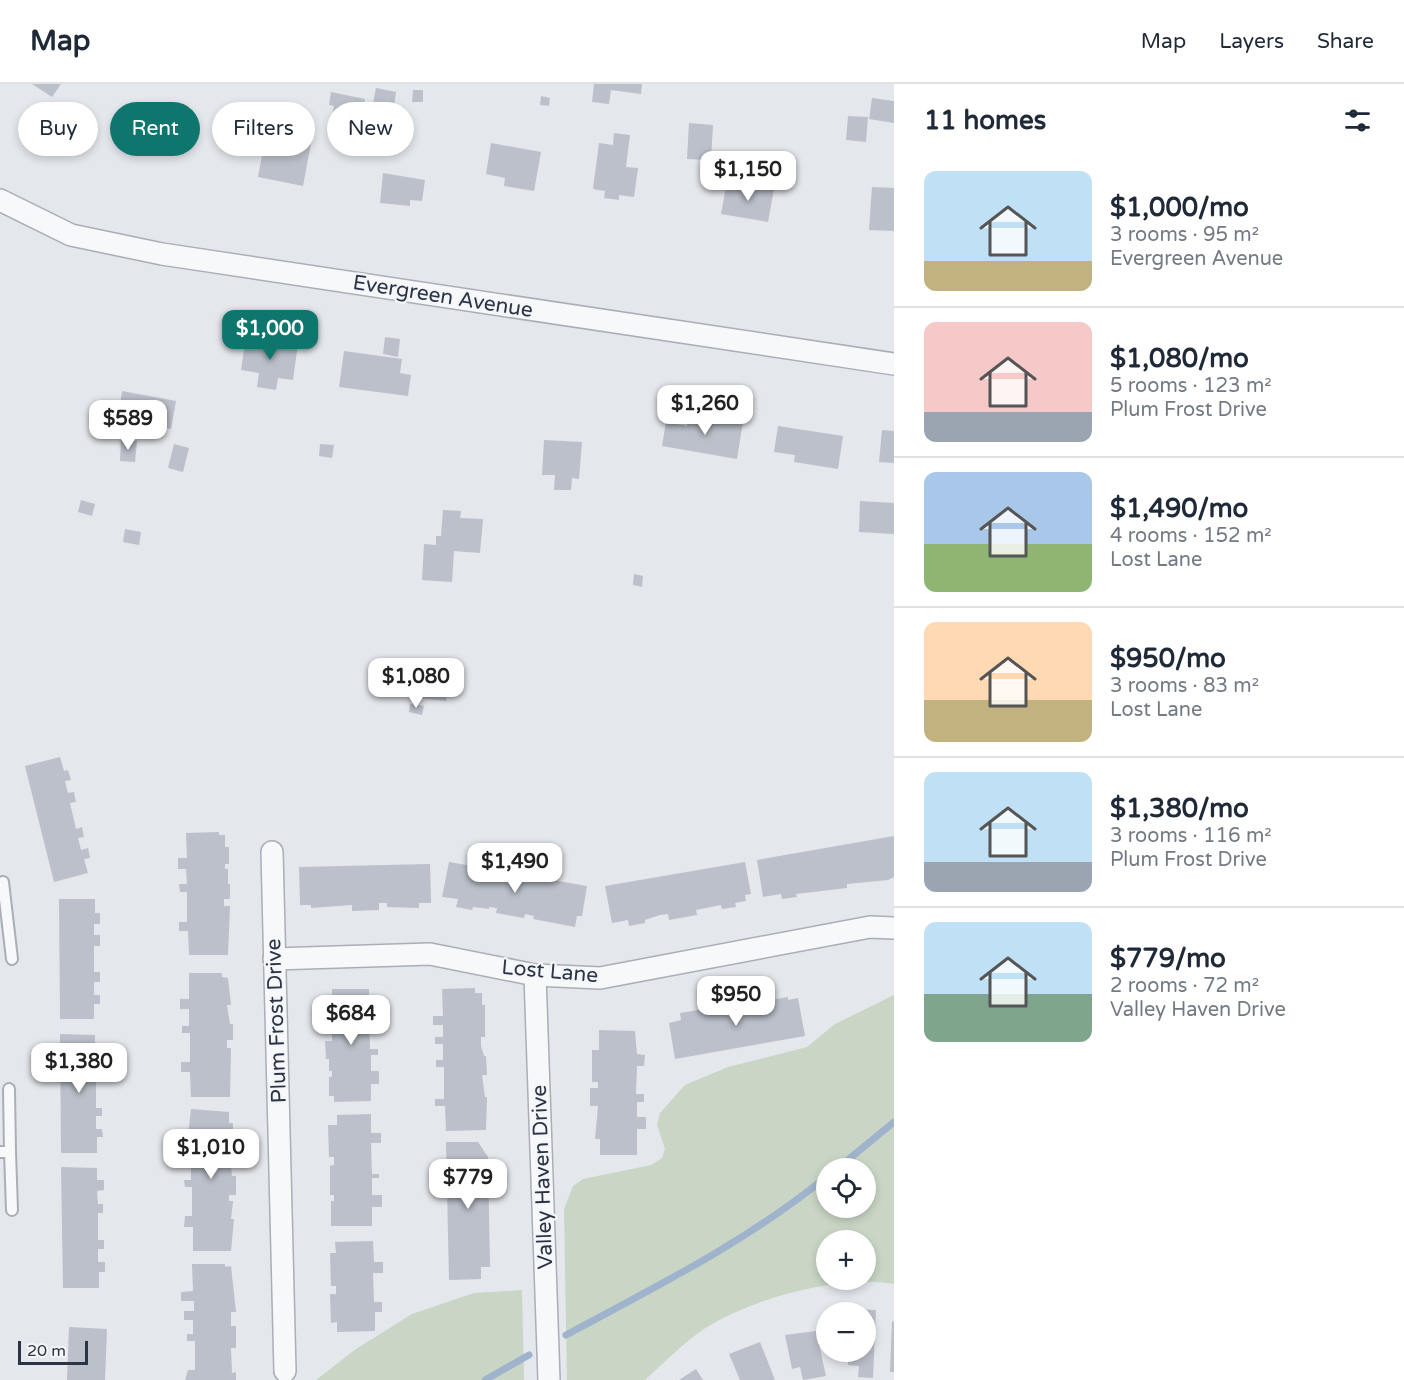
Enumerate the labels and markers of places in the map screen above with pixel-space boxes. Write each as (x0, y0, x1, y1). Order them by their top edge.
pin: $1,150 (699, 151, 797, 202)
pin: $1,000 (221, 310, 319, 361)
pin: $1,260 (656, 385, 754, 436)
pin: $589 (92, 400, 164, 451)
pin: $1,080 (367, 658, 465, 709)
pin: $1,490 (466, 843, 564, 894)
pin: $950 (700, 976, 772, 1027)
pin: $684 (315, 995, 387, 1046)
pin: $1,380 (30, 1043, 128, 1094)
pin: $1,010 (162, 1129, 260, 1180)
pin: $779 (432, 1159, 504, 1210)

